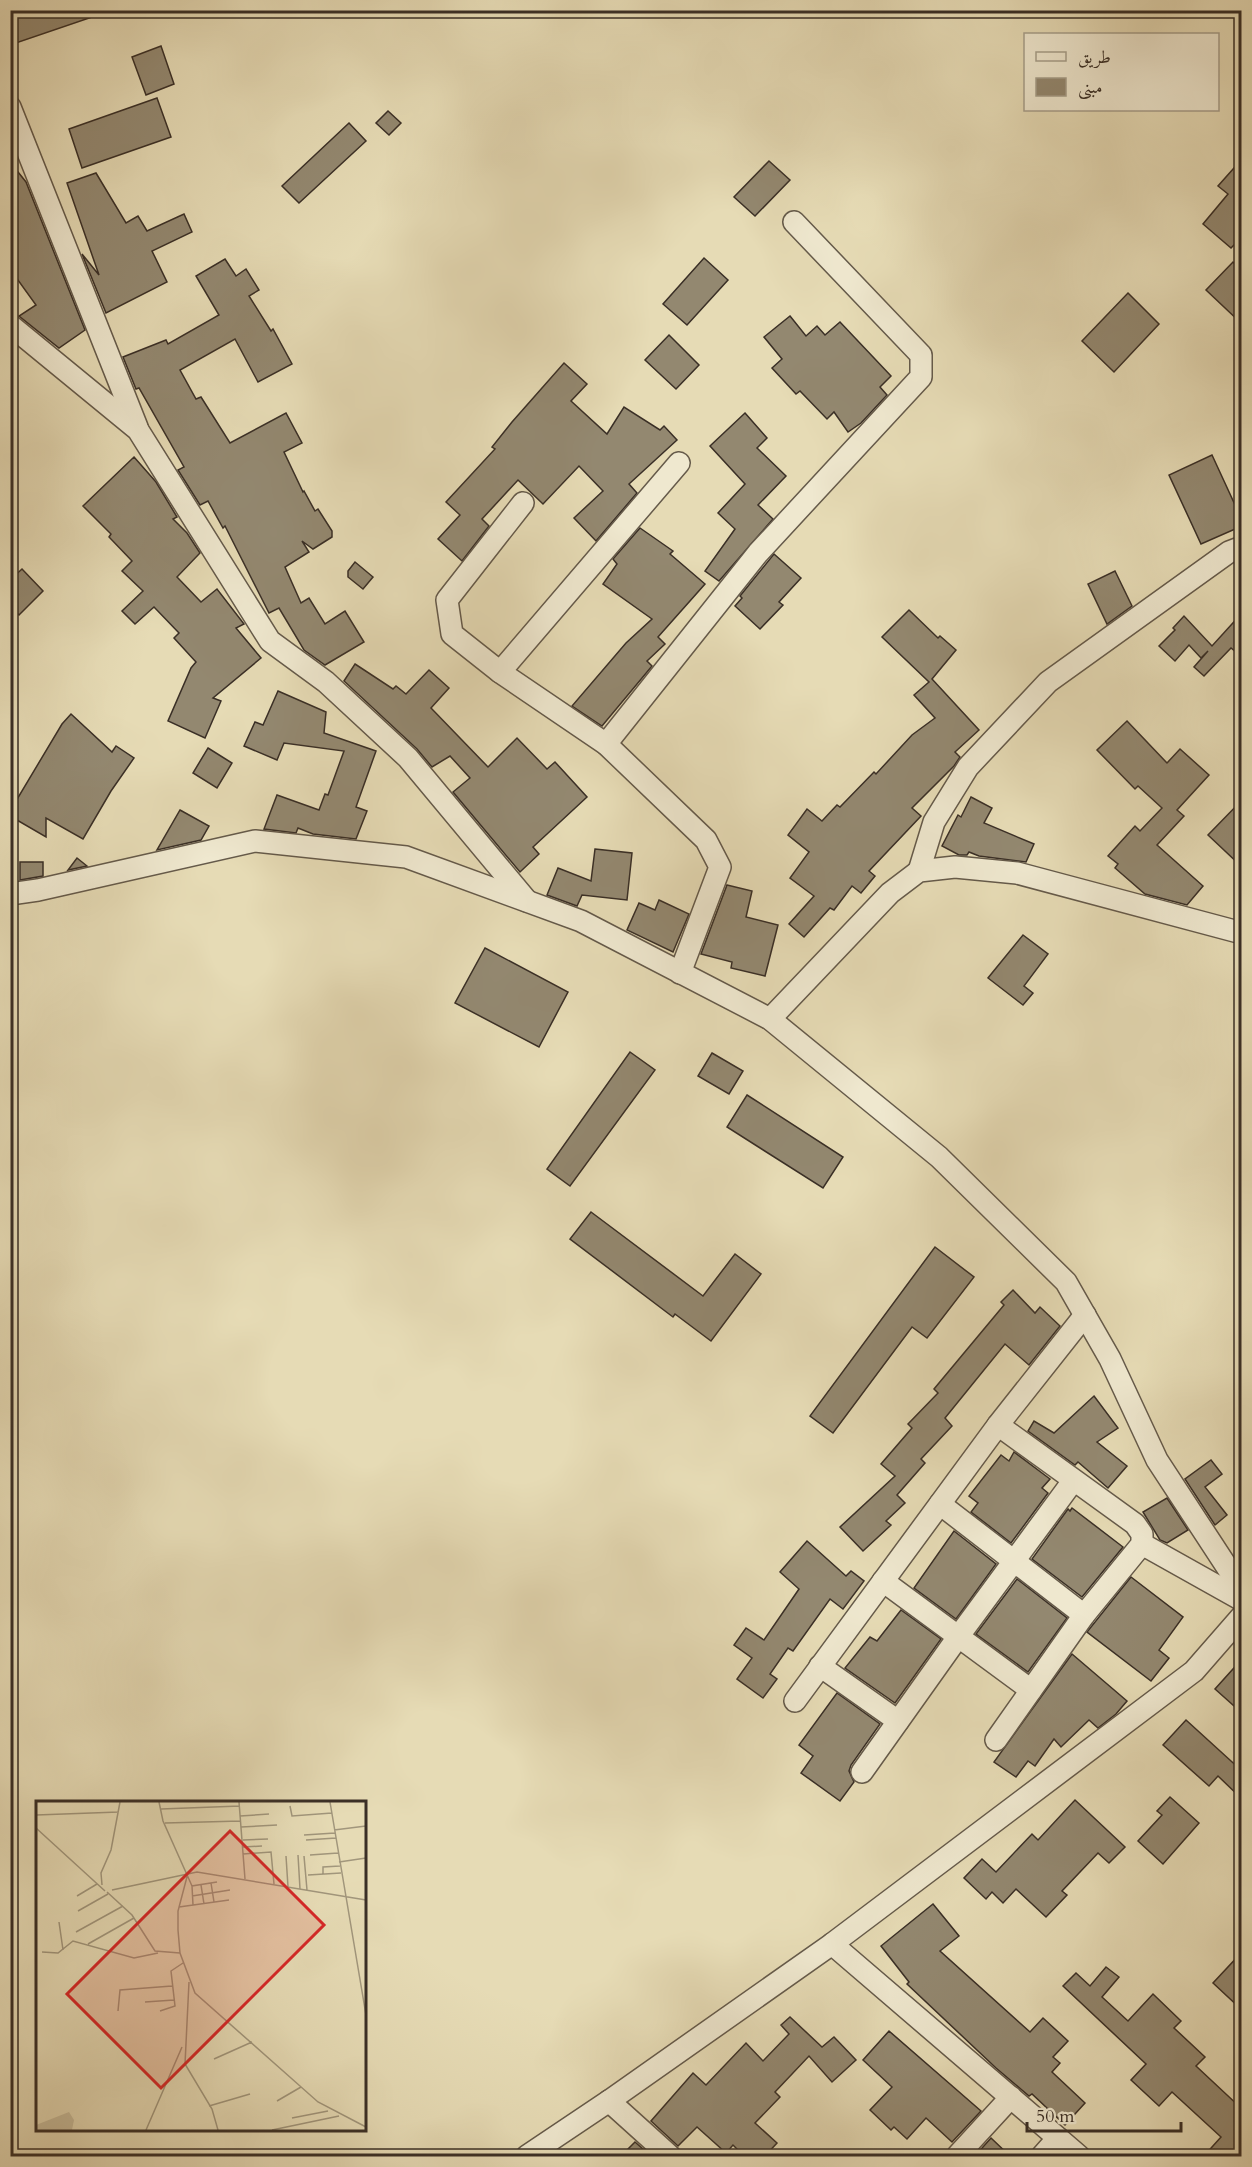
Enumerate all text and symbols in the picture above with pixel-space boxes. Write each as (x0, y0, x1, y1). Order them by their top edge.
legend (1024, 33, 1219, 111)
text: طريق (1078, 45, 1111, 70)
text: مبنى (1078, 75, 1103, 100)
inset map (36, 1801, 366, 2131)
scale bar (1027, 2095, 1182, 2133)
text: 50 m (1036, 2104, 1075, 2129)

